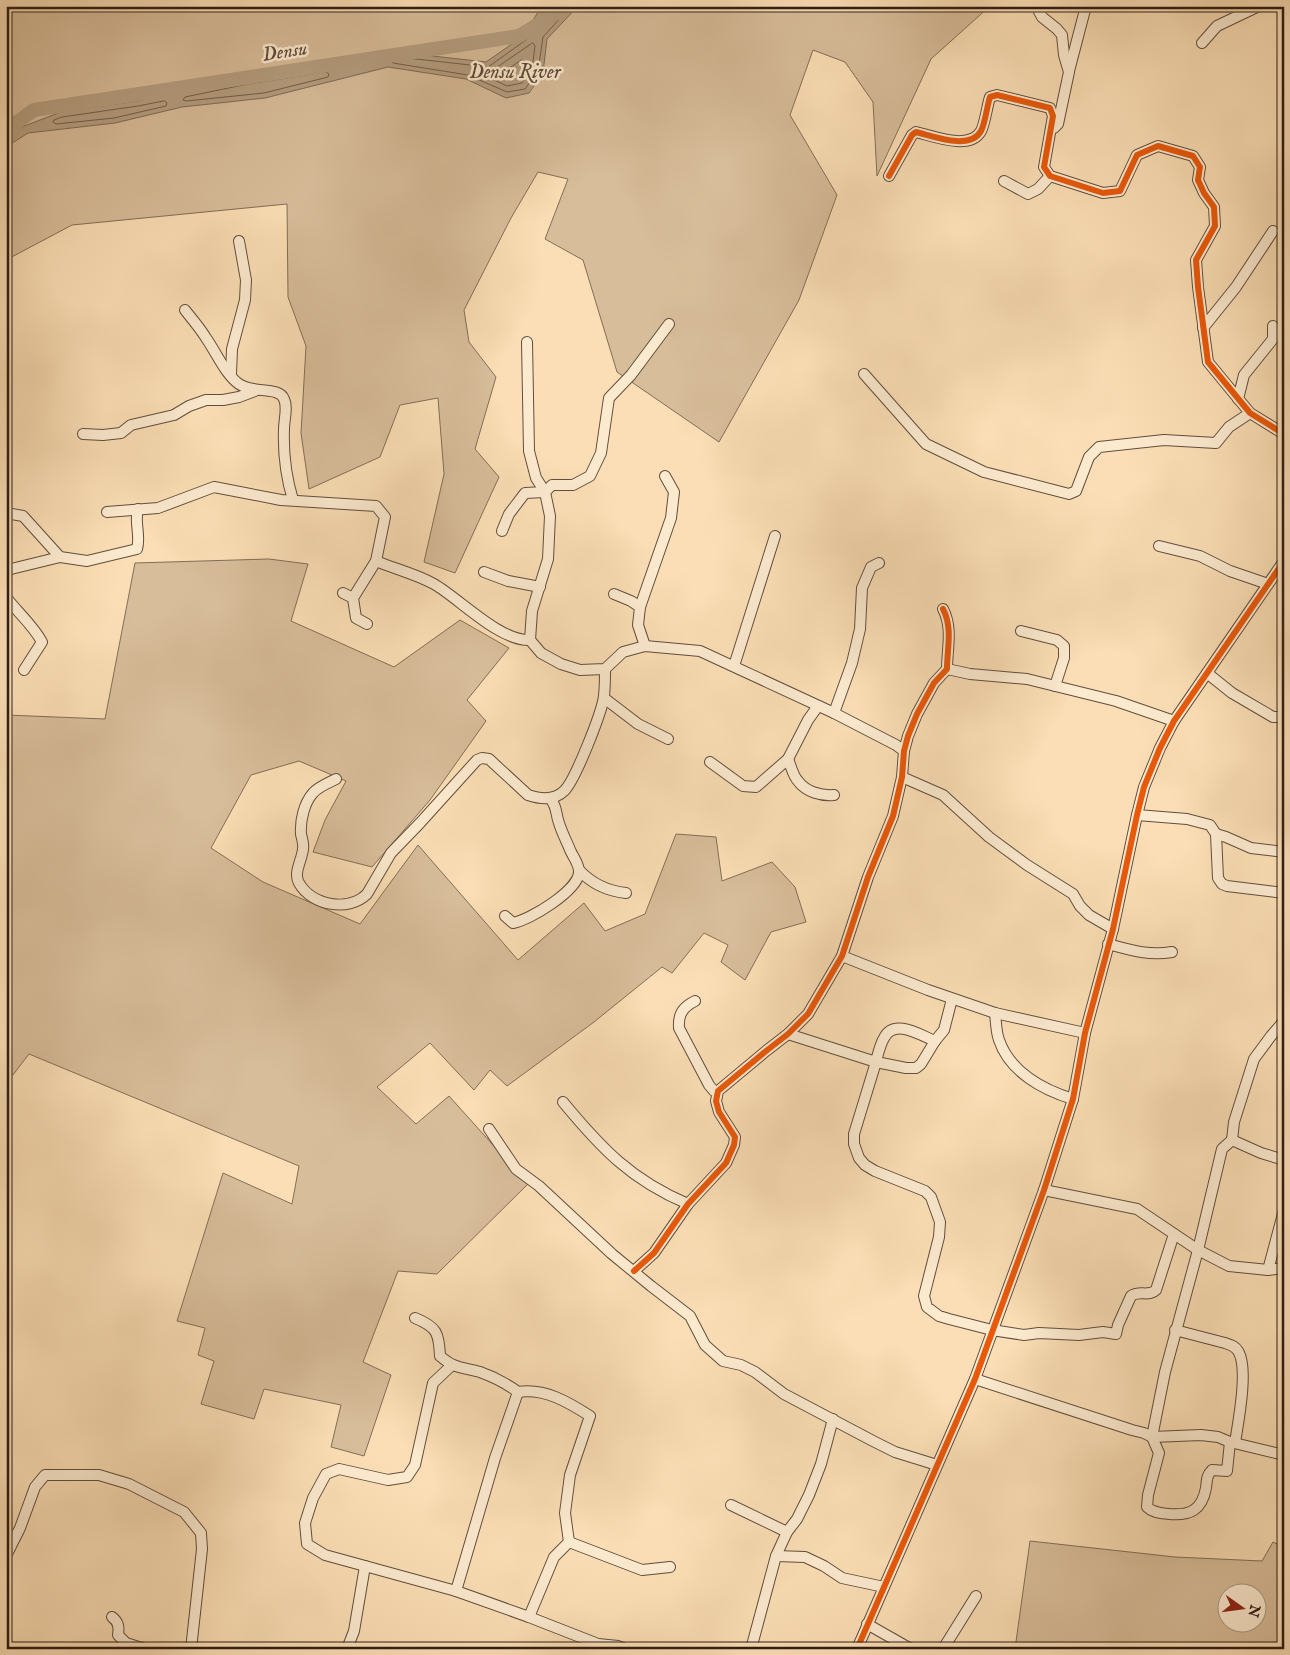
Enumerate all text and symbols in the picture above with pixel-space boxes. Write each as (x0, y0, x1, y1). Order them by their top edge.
water label: Densu (261, 36, 309, 68)
water label: Densu River (470, 60, 562, 85)
north arrow (1218, 1582, 1268, 1632)
text: N (1243, 1602, 1264, 1619)

